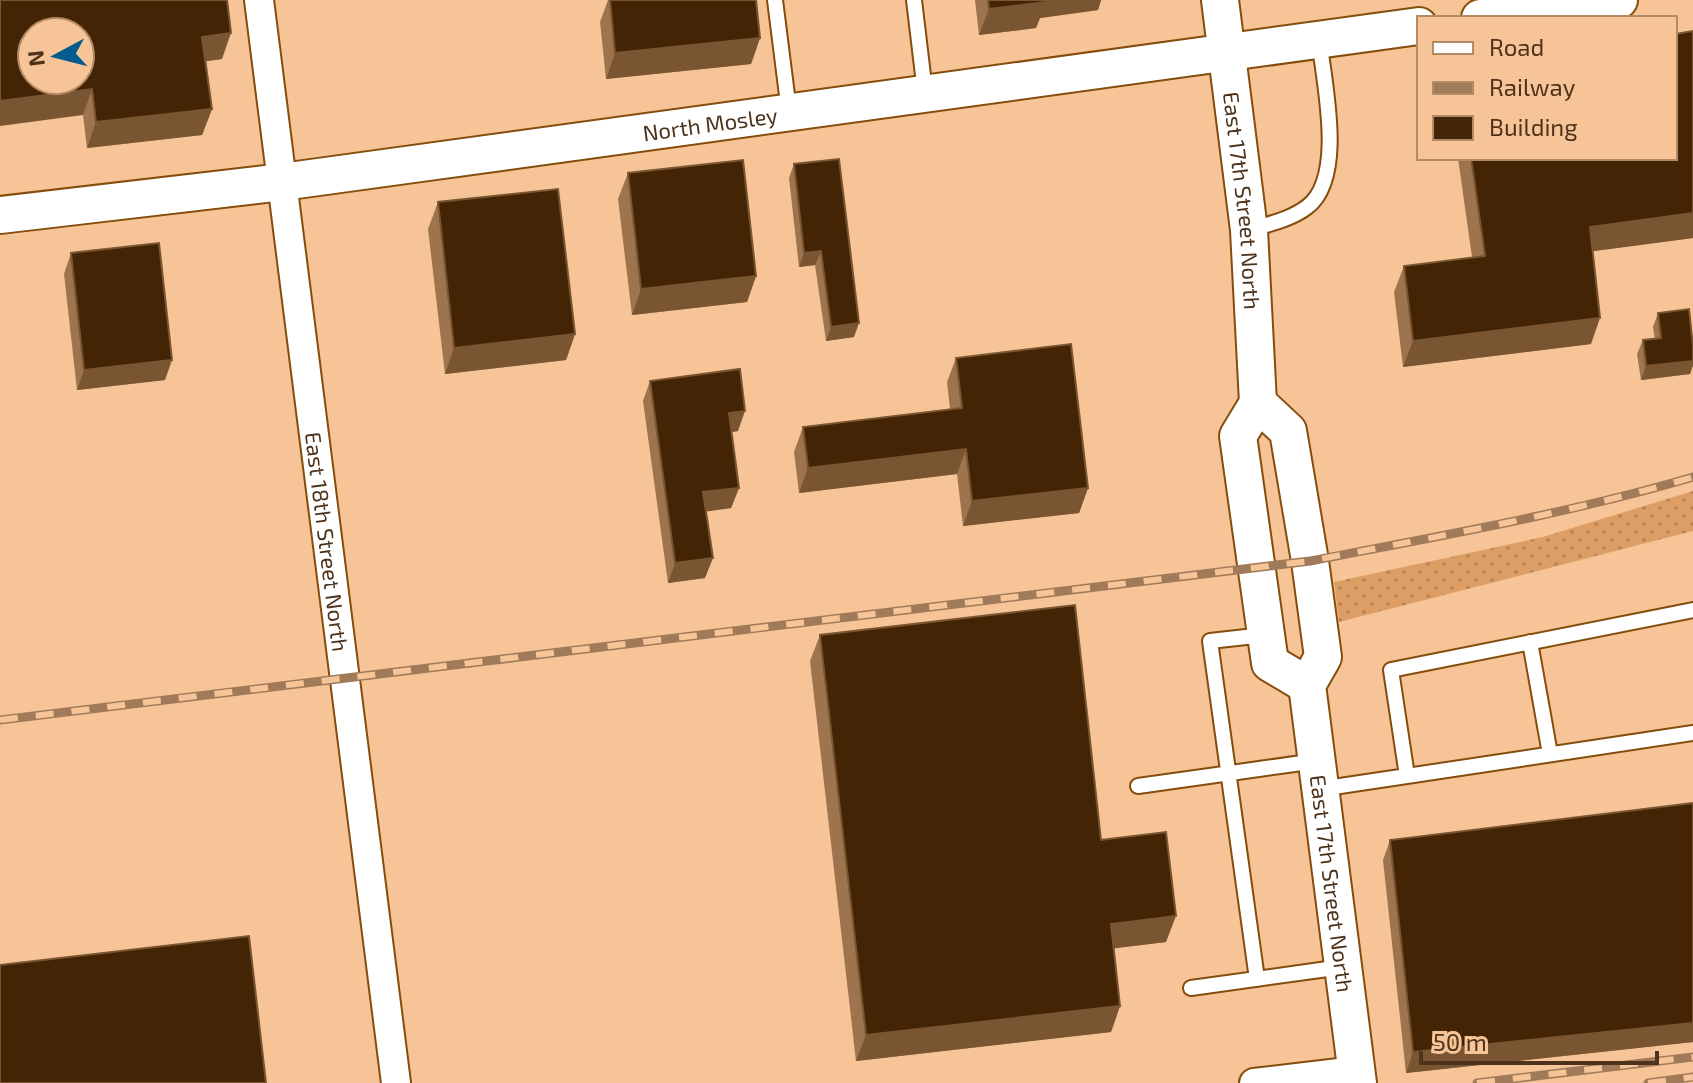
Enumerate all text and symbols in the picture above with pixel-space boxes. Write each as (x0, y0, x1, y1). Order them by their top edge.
north arrow (16, 16, 96, 96)
legend (1417, 16, 1677, 160)
text: Road (1489, 32, 1544, 61)
text: N (21, 49, 49, 68)
text: Railway (1489, 72, 1576, 101)
street label: East 17th Street North (1219, 90, 1266, 310)
street label: North Mosley (641, 101, 779, 145)
text: Building (1489, 112, 1578, 141)
street label: East 18th Street North (301, 430, 354, 653)
street label: East 17th Street North (1306, 773, 1359, 994)
scale bar (1421, 1015, 1657, 1065)
text: 50 m (1433, 1027, 1487, 1056)

